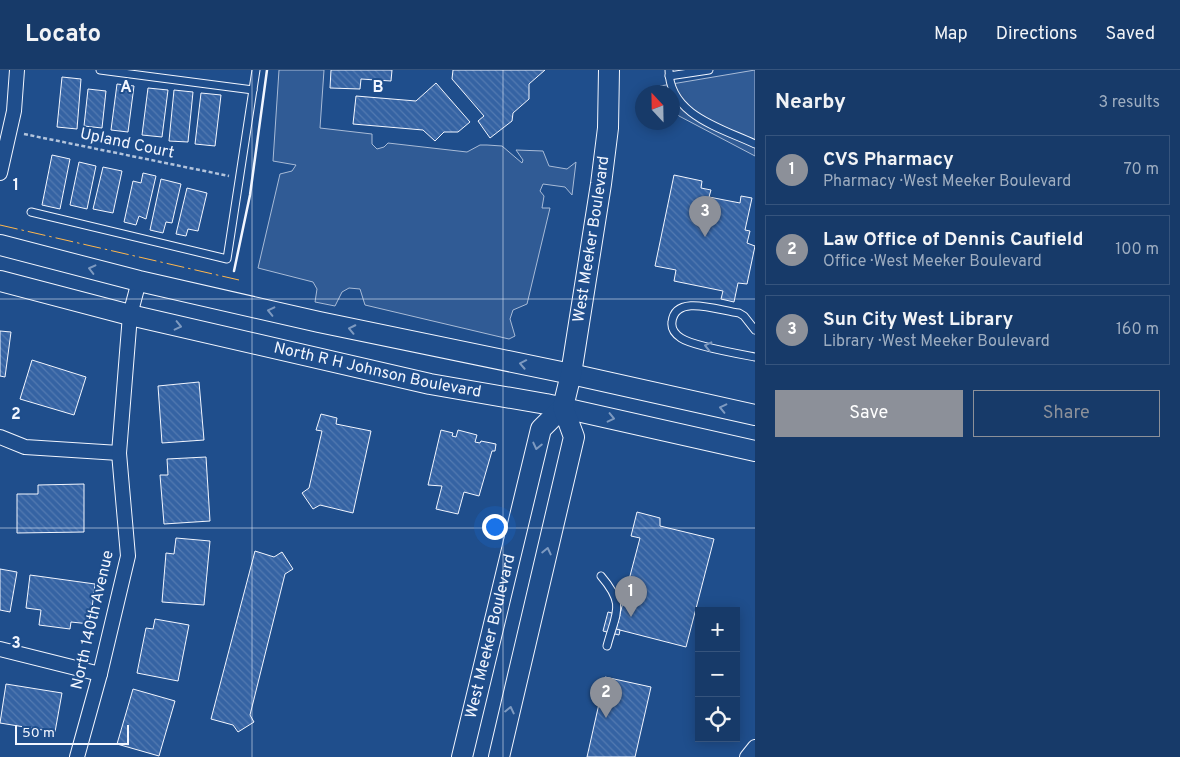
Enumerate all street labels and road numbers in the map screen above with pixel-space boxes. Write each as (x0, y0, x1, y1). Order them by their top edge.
street label: Upland Court (78, 124, 176, 164)
street label: West Meeker Boulevard (569, 155, 614, 324)
street label: North R H Johnson Boulevard (272, 338, 483, 403)
street label: North 140th Avenue (67, 548, 119, 692)
street label: West Meeker Boulevard (462, 552, 520, 721)

